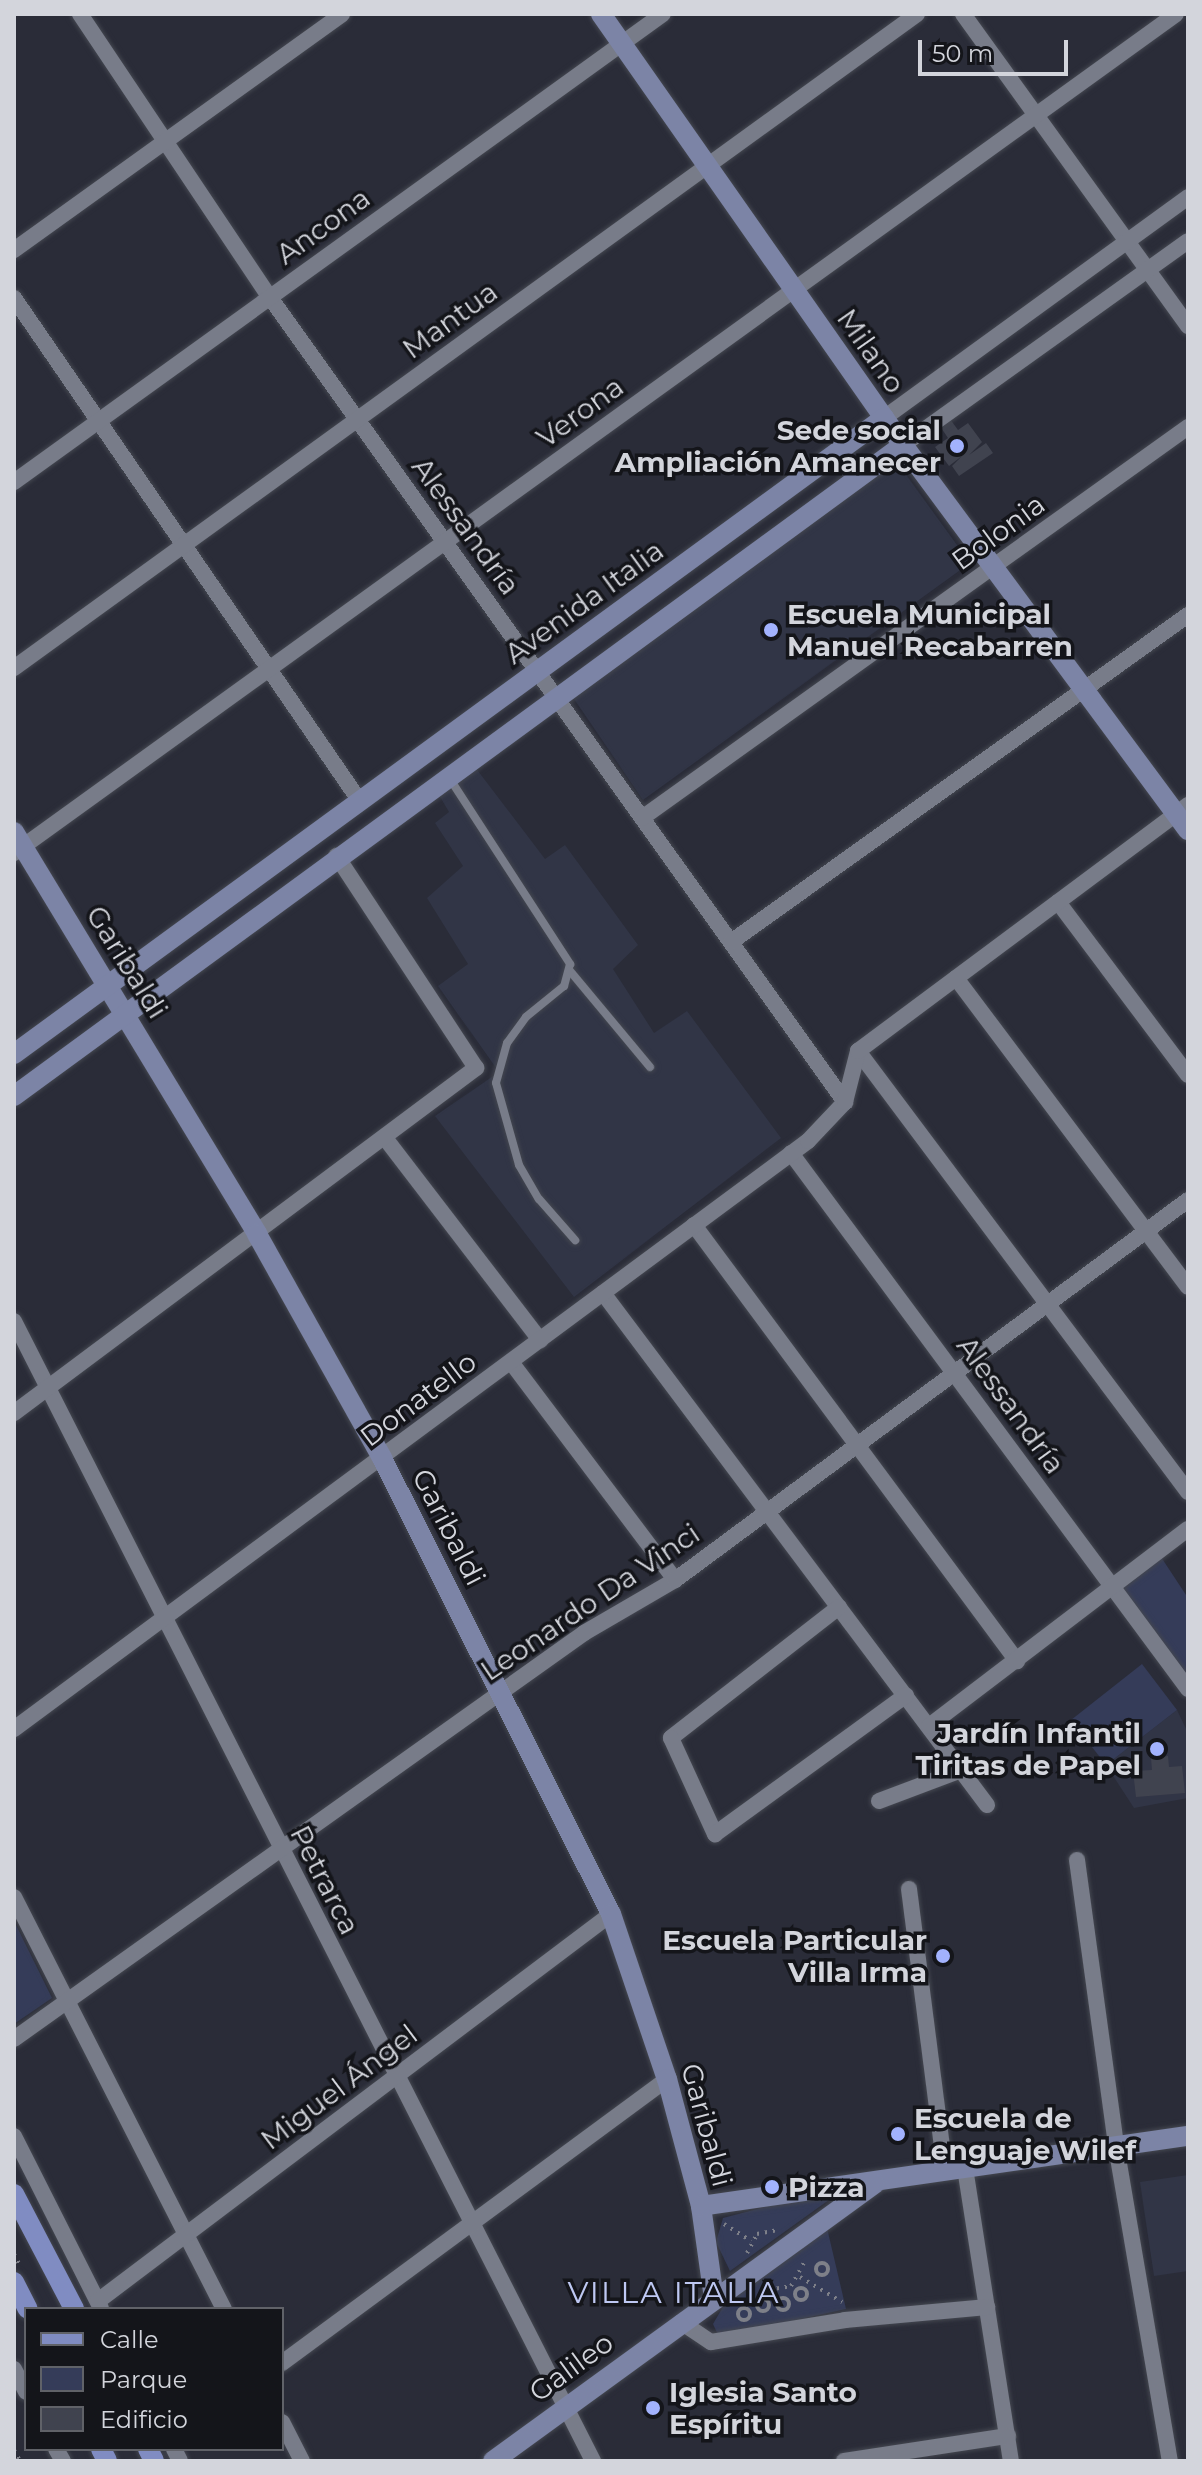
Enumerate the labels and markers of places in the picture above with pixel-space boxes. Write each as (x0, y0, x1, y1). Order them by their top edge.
place label: Sede social Ampliación Amanecer (615, 413, 941, 479)
marker: Sede social Ampliación Amanecer (948, 437, 966, 455)
place label: Escuela Municipal Manuel Recabarren (787, 597, 1073, 663)
marker: Escuela Municipal Manuel Recabarren (762, 621, 780, 639)
place label: Jardín Infantil Tiritas de Papel (915, 1716, 1141, 1782)
marker: Jardín Infantil Tiritas de Papel (1148, 1740, 1166, 1758)
place label: Escuela Particular Villa Irma (662, 1923, 927, 1989)
marker: Escuela Particular Villa Irma (934, 1947, 952, 1965)
place label: Escuela de Lenguaje Wilef (914, 2101, 1136, 2167)
marker: Escuela de Lenguaje Wilef (889, 2125, 907, 2143)
place label: Pizza (788, 2170, 865, 2204)
marker: Pizza (763, 2178, 781, 2196)
place label: Iglesia Santo Espíritu (669, 2375, 857, 2441)
marker: Iglesia Santo Espíritu (644, 2399, 662, 2417)

